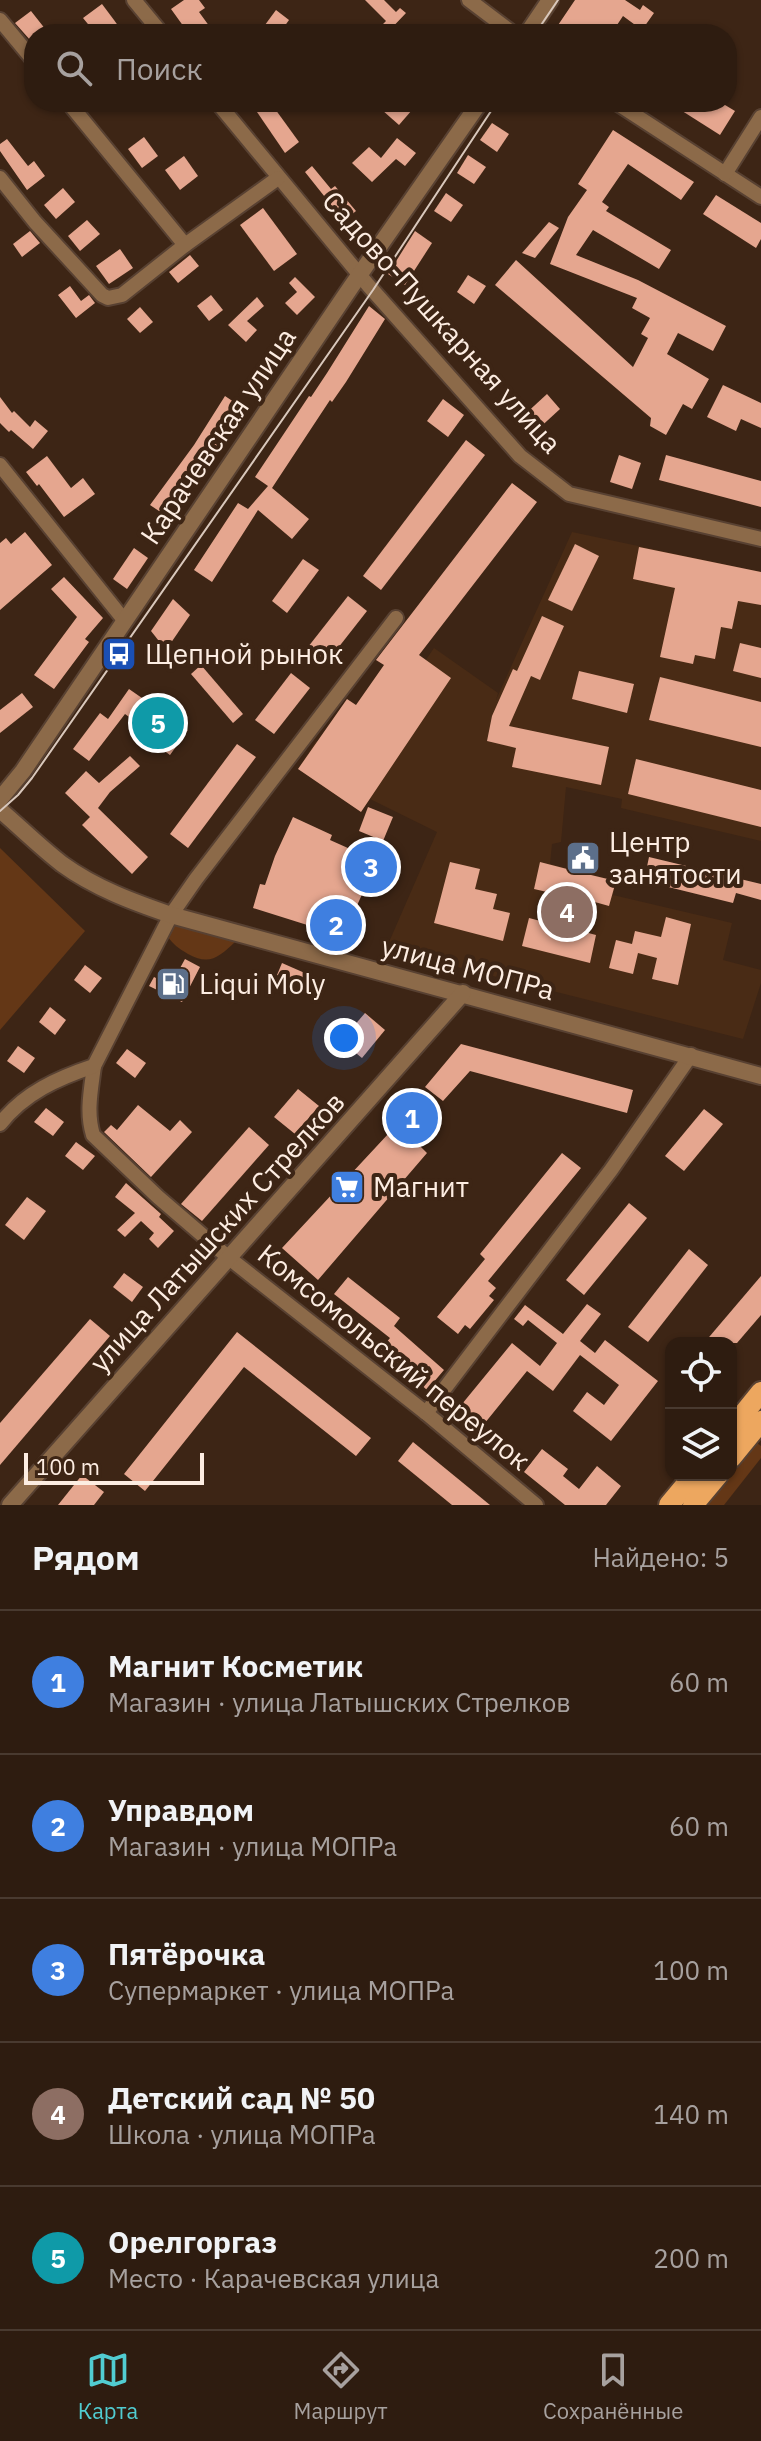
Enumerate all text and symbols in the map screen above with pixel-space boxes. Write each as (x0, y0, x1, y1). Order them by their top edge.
search box (24, 24, 737, 112)
icon: search (52, 46, 96, 90)
text: Поиск (116, 49, 203, 88)
street label: Садово-Пушкарная улица (315, 183, 570, 461)
street label: Карачевская улица (131, 320, 304, 551)
bus stop icon: Щепной рынок (100, 635, 138, 673)
place label: Щепной рынок (145, 635, 343, 672)
pin: 5 (132, 693, 184, 753)
place label: Центр занятости (609, 823, 742, 892)
pin: 3 (345, 837, 397, 897)
public building icon: Центр занятости (564, 839, 602, 877)
pin: 4 (541, 882, 593, 942)
pin: 2 (310, 895, 362, 955)
street label: улица МОПРа (377, 927, 559, 1008)
fuel station icon: Liqui Moly (154, 965, 192, 1003)
place label: Liqui Moly (199, 965, 326, 1002)
your location (324, 1018, 364, 1058)
street label: улица Латышских Стрелков (81, 1084, 352, 1380)
pin: 1 (386, 1088, 438, 1148)
supermarket icon: Магнит (328, 1168, 366, 1206)
place label: Магнит (373, 1168, 469, 1205)
street label: Комсомольский переулок (250, 1235, 538, 1478)
map controls (665, 1337, 737, 1481)
button: locate (665, 1337, 737, 1409)
button: layers (665, 1409, 737, 1481)
scale bar (24, 1449, 204, 1485)
text: 100 m (36, 1452, 100, 1481)
text: Рядом (32, 1535, 140, 1579)
text: Найдено: 5 (592, 1540, 729, 1574)
text: Магнит Косметик (108, 1646, 363, 1685)
text: 1 (50, 1665, 66, 1699)
text: 60 m (669, 1665, 729, 1699)
text: Магазин · улица Латышских Стрелков (108, 1685, 571, 1719)
text: Управдом (108, 1790, 254, 1829)
text: 2 (50, 1809, 66, 1843)
text: 60 m (669, 1809, 729, 1843)
text: Магазин · улица МОПРа (108, 1829, 397, 1863)
text: Пятёрочка (108, 1934, 265, 1973)
text: 3 (50, 1953, 66, 1987)
text: 100 m (653, 1953, 729, 1987)
text: Супермаркет · улица МОПРа (108, 1973, 454, 2007)
text: Детский сад № 50 (108, 2078, 375, 2117)
text: 4 (50, 2097, 66, 2131)
text: 140 m (653, 2097, 729, 2131)
text: Школа · улица МОПРа (108, 2117, 376, 2151)
text: Орелгоргаз (108, 2222, 277, 2261)
text: 5 (50, 2241, 66, 2275)
text: 200 m (653, 2241, 729, 2275)
text: Место · Карачевская улица (108, 2261, 439, 2295)
tab: Карта (78, 2348, 138, 2425)
tab: Маршрут (294, 2348, 388, 2425)
tab: Сохранённые (543, 2348, 683, 2425)

